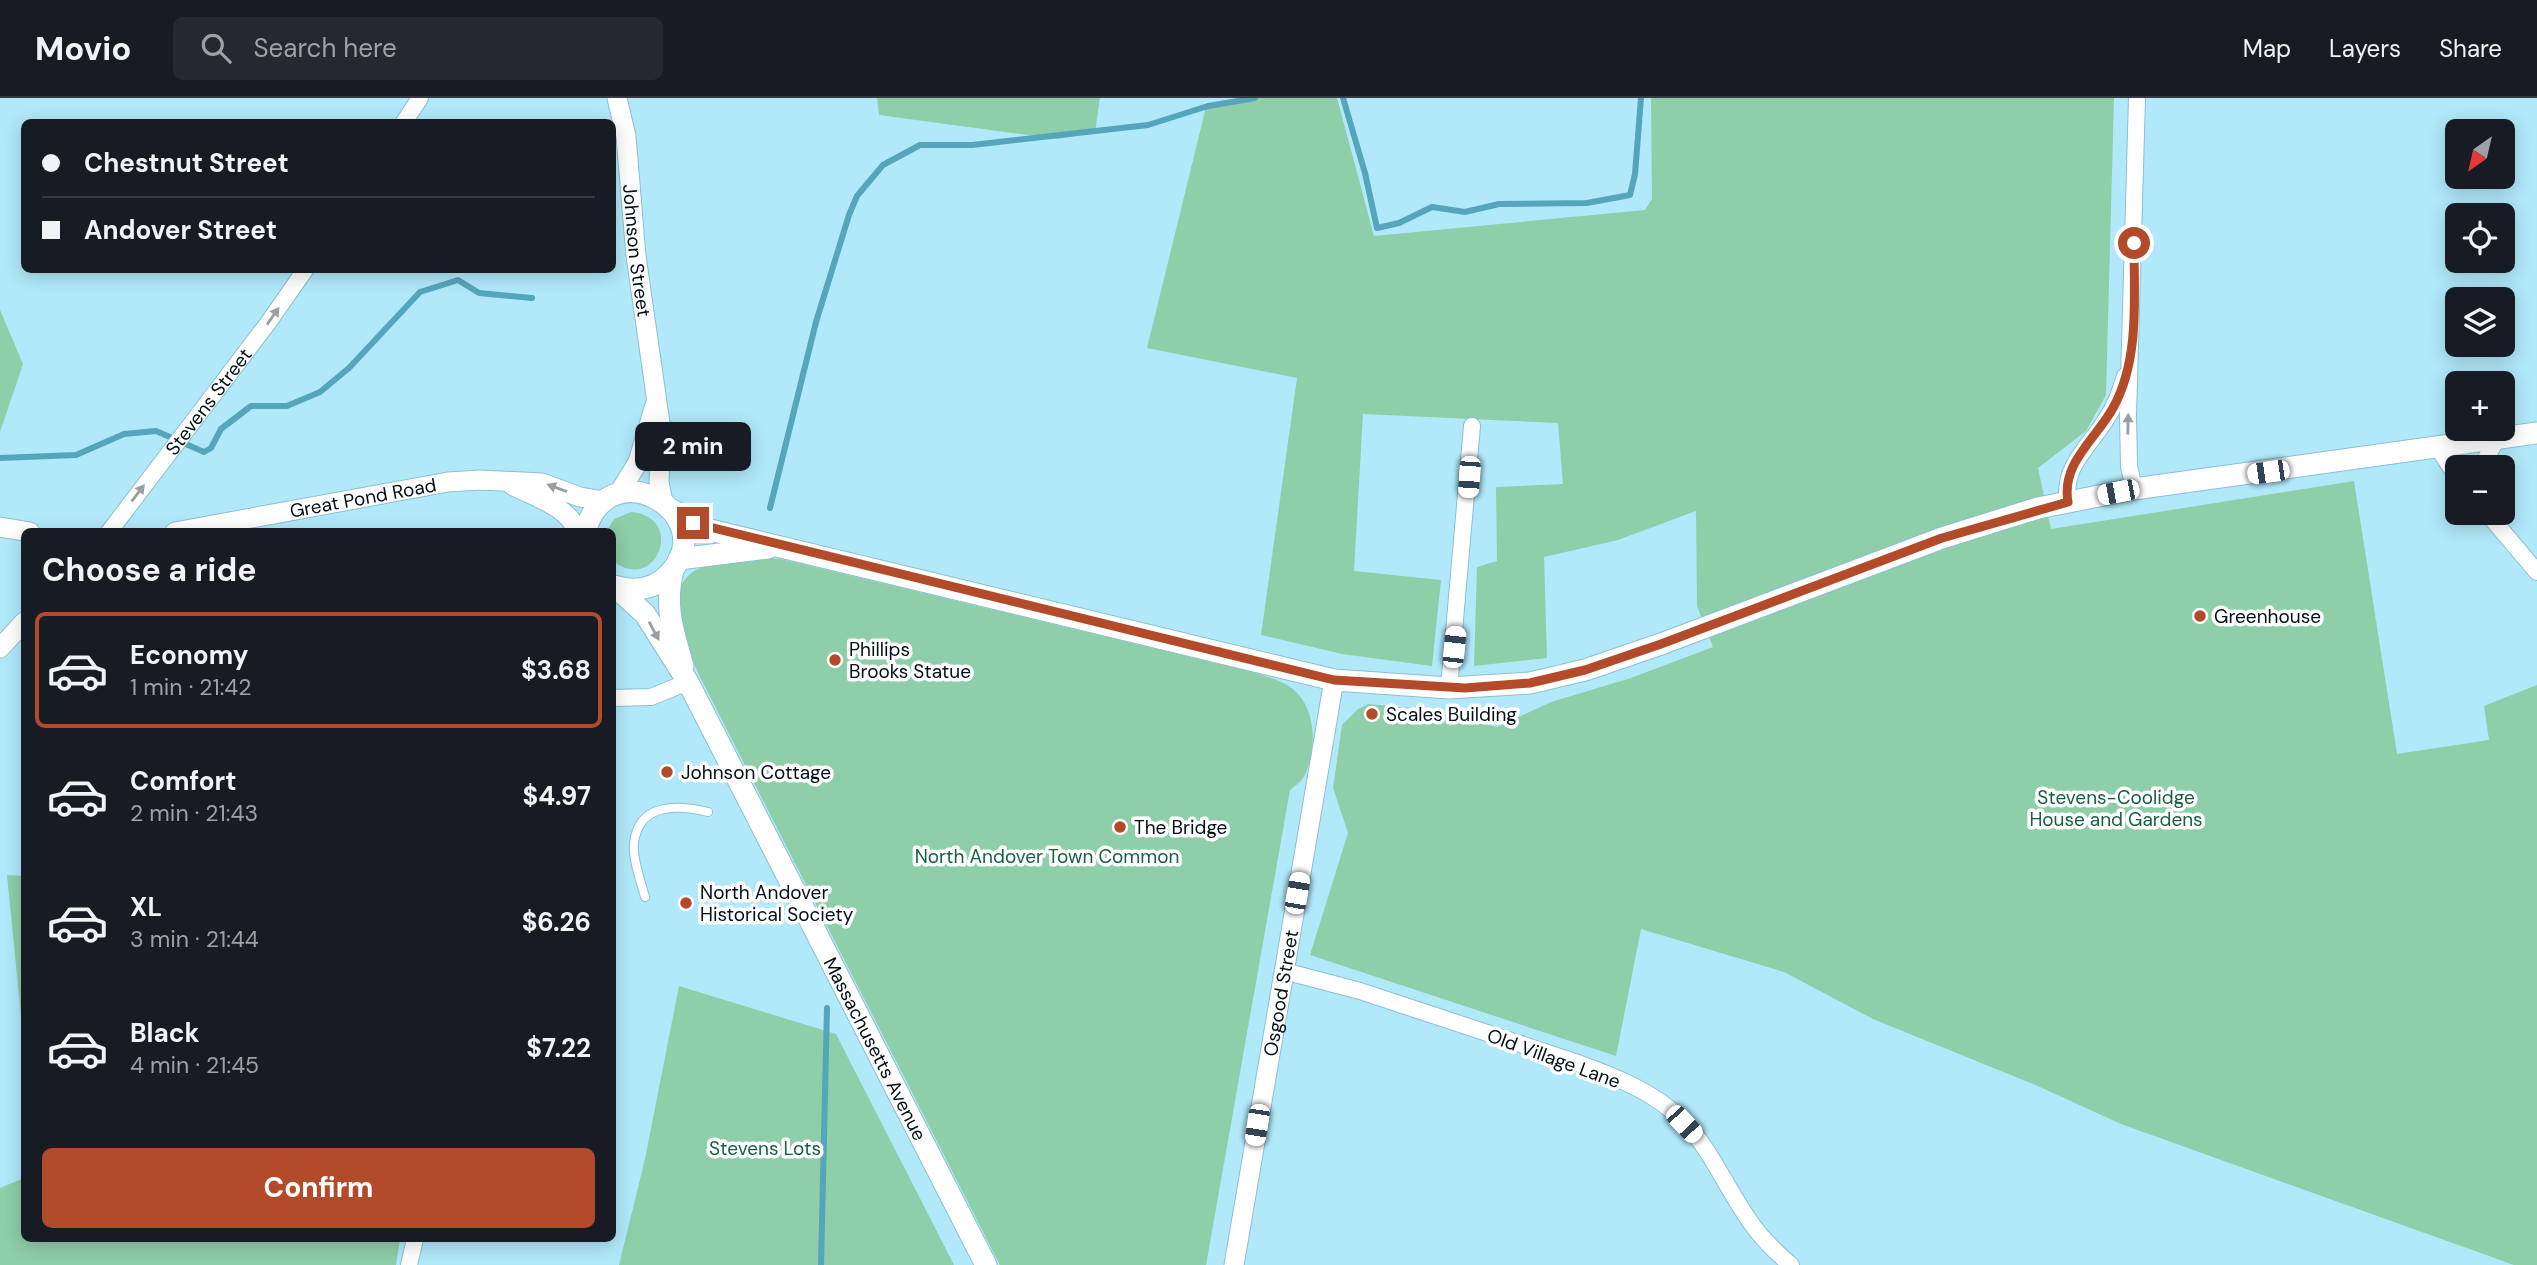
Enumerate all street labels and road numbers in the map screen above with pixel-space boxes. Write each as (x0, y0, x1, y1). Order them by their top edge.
street label: Johnson Street (617, 183, 657, 318)
street label: Stevens Street (160, 343, 258, 460)
street label: Great Pond Road (288, 472, 438, 524)
street label: Osgood Street (1258, 928, 1304, 1058)
street label: Massachusetts Avenue (818, 953, 932, 1145)
street label: Old Village Lane (1484, 1023, 1624, 1094)

